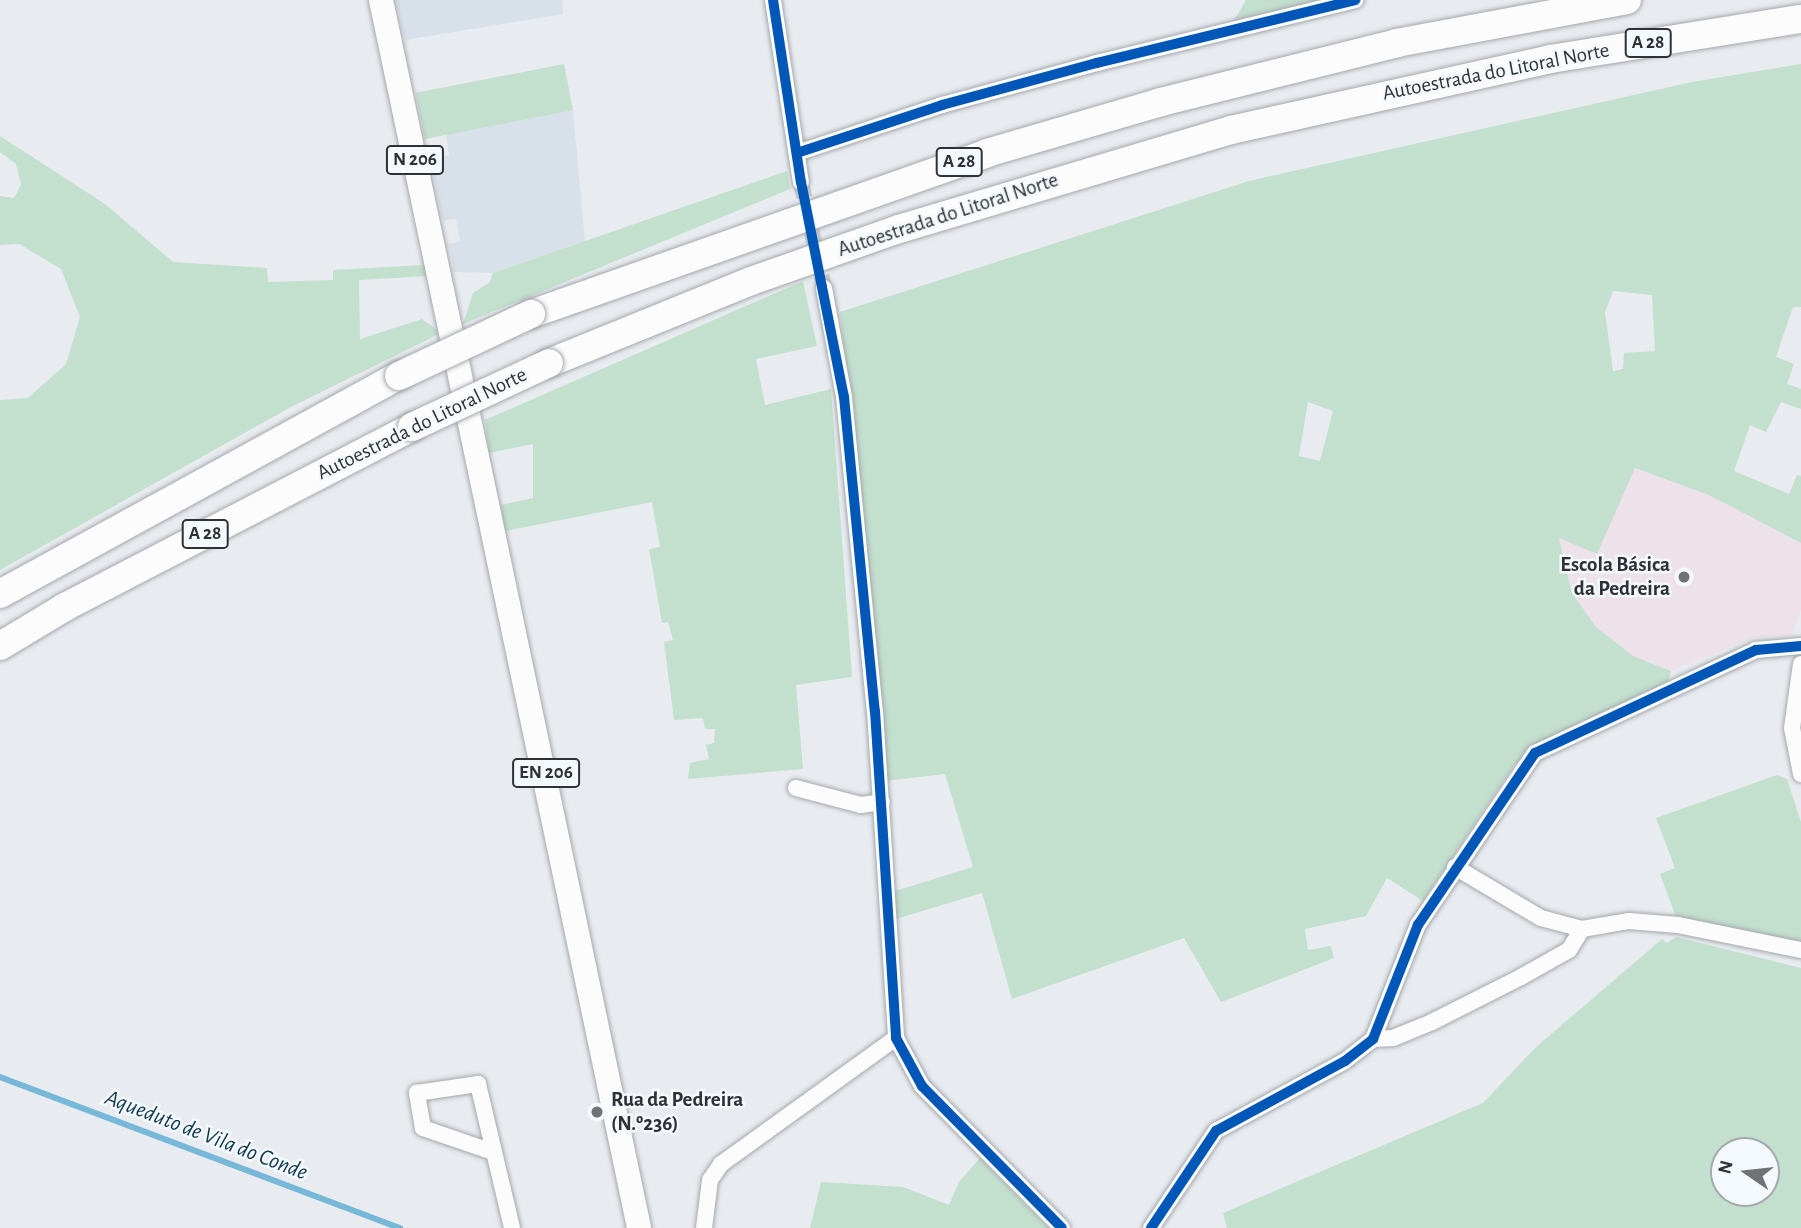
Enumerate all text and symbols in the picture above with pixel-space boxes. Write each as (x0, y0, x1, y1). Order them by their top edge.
road number: A 28 (1624, 28, 1672, 58)
street label: Autoestrada do Litoral Norte (1381, 38, 1611, 106)
road number: N 206 (385, 144, 445, 176)
road number: A 28 (934, 146, 984, 178)
street label: Autoestrada do Litoral Norte (835, 167, 1061, 263)
street label: Autoestrada do Litoral Norte (313, 362, 531, 486)
road number: A 28 (180, 519, 230, 550)
place label: Escola Básica da Pedreira (1560, 552, 1670, 602)
marker: Escola Básica da Pedreira (1676, 569, 1692, 585)
road number: EN 206 (511, 758, 581, 788)
water label: Aqueduto de Vila do Conde (101, 1085, 311, 1187)
place label: Rua da Pedreira (N.º236) (611, 1087, 743, 1137)
marker: Rua da Pedreira (N.º236) (589, 1104, 605, 1120)
north arrow (1710, 1137, 1780, 1207)
text: N (1715, 1159, 1737, 1176)

